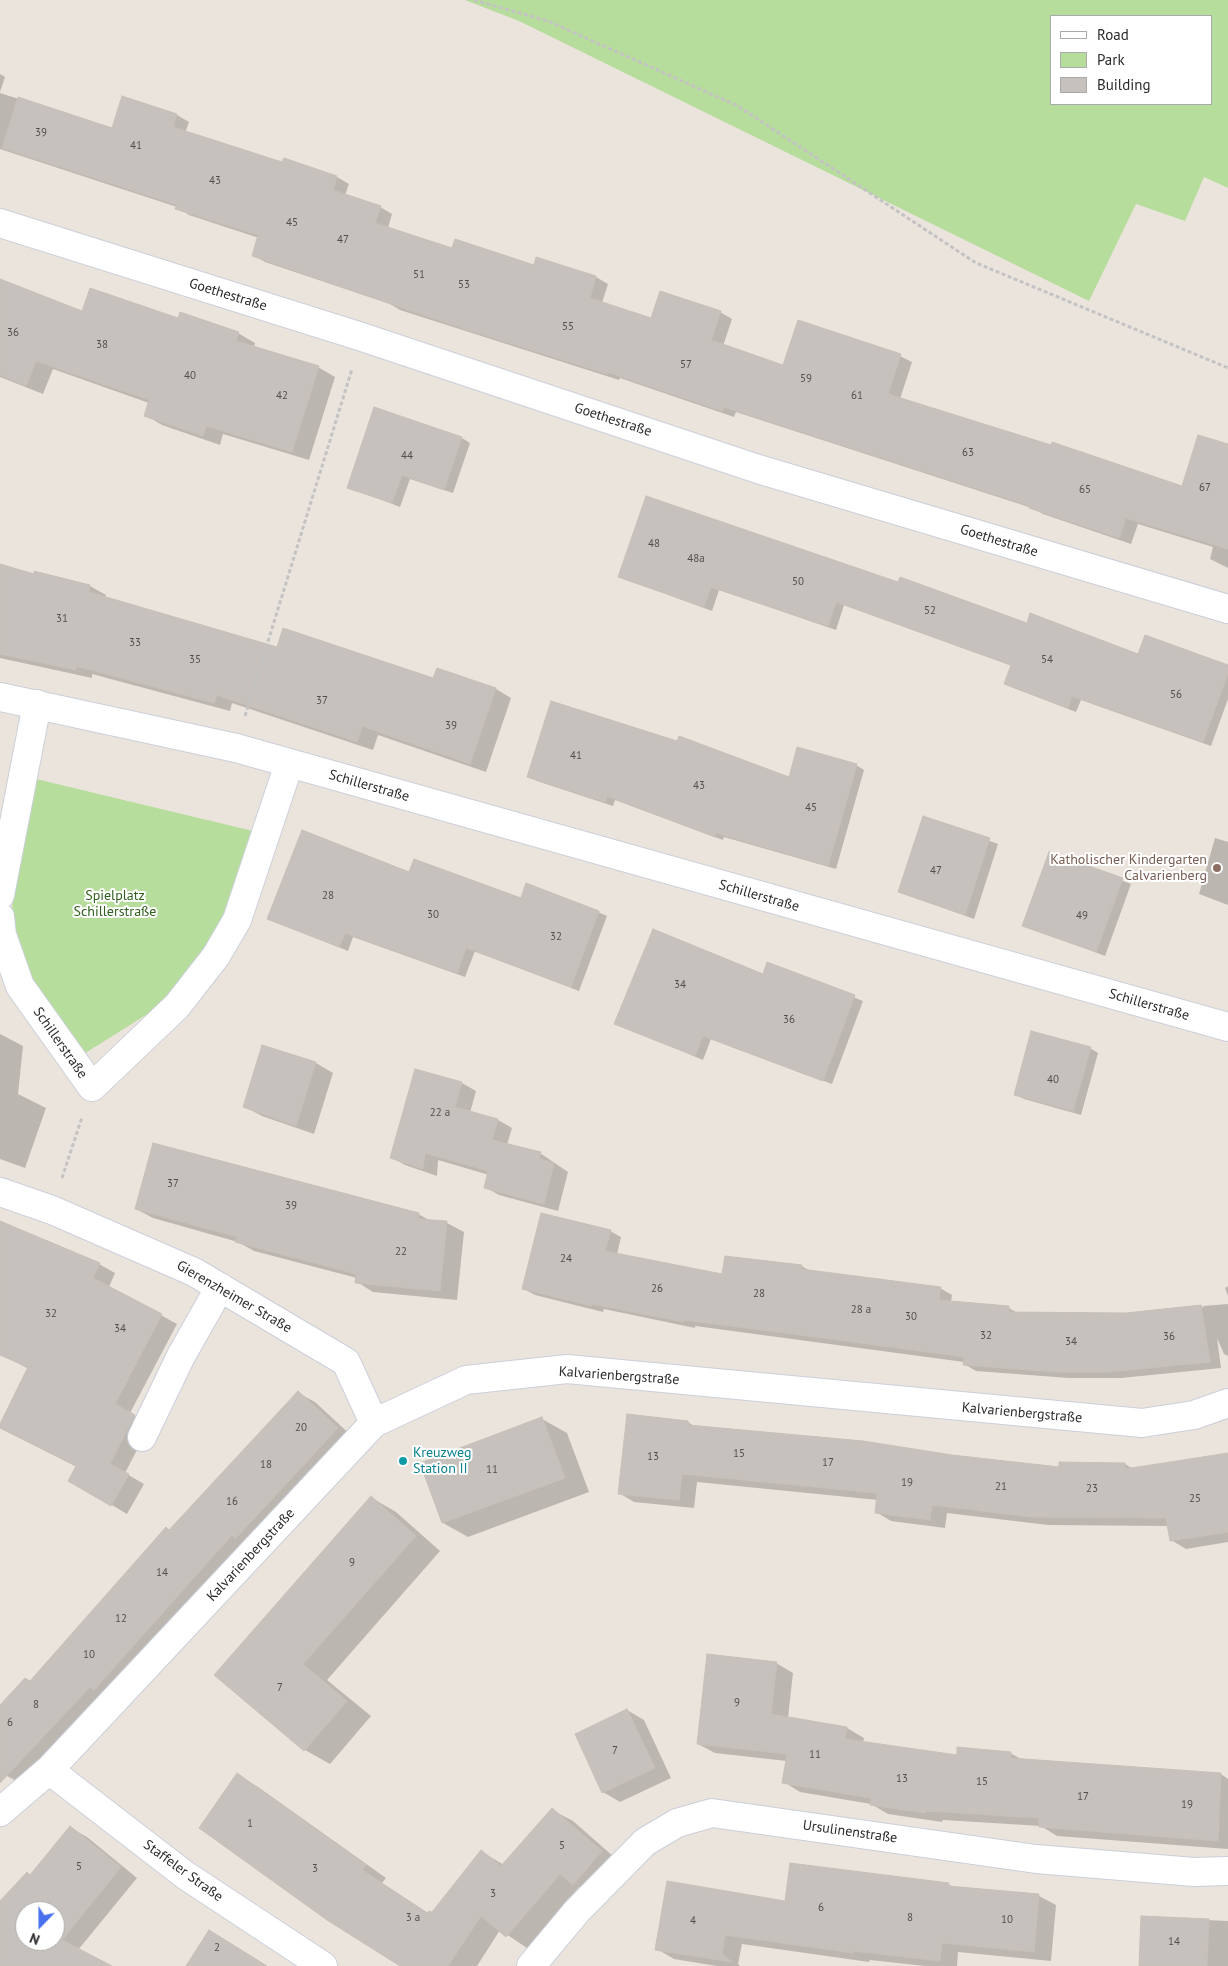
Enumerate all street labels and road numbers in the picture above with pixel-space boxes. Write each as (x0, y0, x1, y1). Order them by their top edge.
street label: Goethestraße (187, 275, 269, 315)
street label: Goethestraße (572, 400, 654, 440)
street label: Goethestraße (958, 521, 1040, 561)
street label: Schillerstraße (327, 766, 411, 806)
street label: Schillerstraße (717, 876, 801, 916)
street label: Schillerstraße (1107, 985, 1191, 1025)
street label: Schillerstraße (29, 1004, 91, 1082)
street label: Gierenzheimer Straße (174, 1257, 294, 1337)
street label: Kalvarienbergstraße (558, 1363, 680, 1389)
street label: Kalvarienbergstraße (961, 1399, 1083, 1427)
street label: Kalvarienbergstraße (204, 1505, 298, 1605)
street label: Ursulinenstraße (802, 1817, 898, 1847)
street label: Staffeler Straße (140, 1837, 226, 1905)

